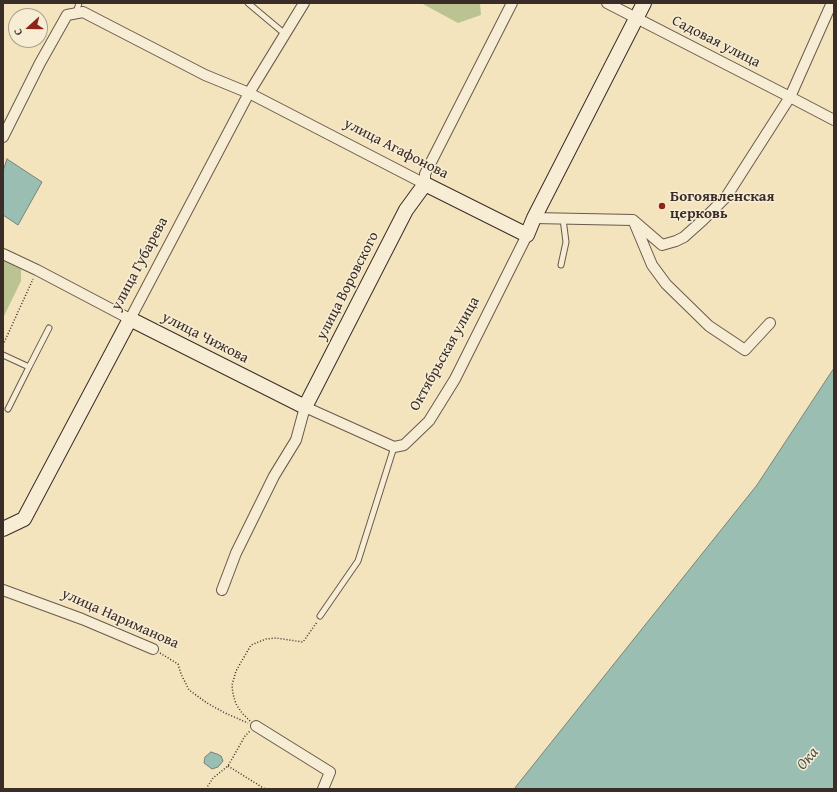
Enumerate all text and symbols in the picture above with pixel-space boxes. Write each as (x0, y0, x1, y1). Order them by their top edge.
north arrow (8, 8, 48, 48)
street label: Садовая улица (669, 12, 763, 72)
text: С (9, 26, 26, 38)
street label: улица Агафонова (341, 115, 451, 183)
place label: Богоявленская церковь (670, 188, 774, 223)
marker: Богоявленская церковь (657, 201, 667, 211)
street label: улица Губарева (108, 214, 172, 314)
street label: улица Воровского (313, 229, 383, 343)
street label: Октябрьская улица (406, 294, 484, 414)
street label: улица Чижова (159, 308, 251, 368)
street label: улица Нариманова (59, 585, 181, 653)
water label: Ока (793, 744, 823, 774)

